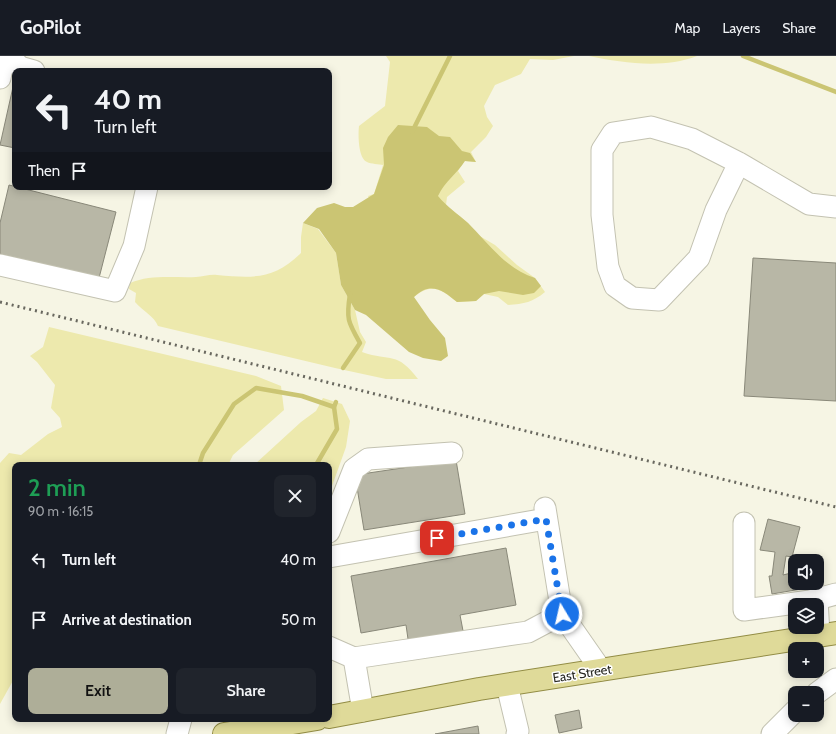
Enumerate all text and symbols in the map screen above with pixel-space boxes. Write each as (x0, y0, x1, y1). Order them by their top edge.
text: GoPilot (20, 16, 81, 39)
text: Map (675, 19, 700, 37)
text: Layers (722, 19, 760, 37)
text: Share (782, 19, 816, 37)
text: 40 m (94, 82, 162, 116)
icon: left (28, 84, 80, 136)
text: Turn left (94, 116, 157, 138)
icon: arrive (68, 160, 90, 182)
text: Then (28, 162, 60, 180)
text: 2 min (28, 473, 86, 502)
button: close (274, 475, 316, 517)
text: 90 m · 16:15 (28, 503, 93, 519)
pin (420, 521, 454, 555)
icon: arrive (426, 527, 448, 549)
icon: left (28, 549, 50, 571)
text: Turn left (62, 551, 116, 569)
text: 40 m (280, 551, 316, 569)
map controls (788, 554, 824, 722)
button: sound (788, 554, 824, 590)
position arrow (541, 593, 583, 635)
button: layers (788, 598, 824, 634)
icon: arrive (28, 609, 50, 631)
text: Arrive at destination (62, 611, 192, 629)
text: 50 m (281, 611, 316, 629)
button: + (788, 642, 824, 678)
street label: East Street (551, 660, 613, 686)
button: Exit (28, 668, 168, 714)
button: Share (176, 668, 316, 714)
button: − (788, 686, 824, 722)

